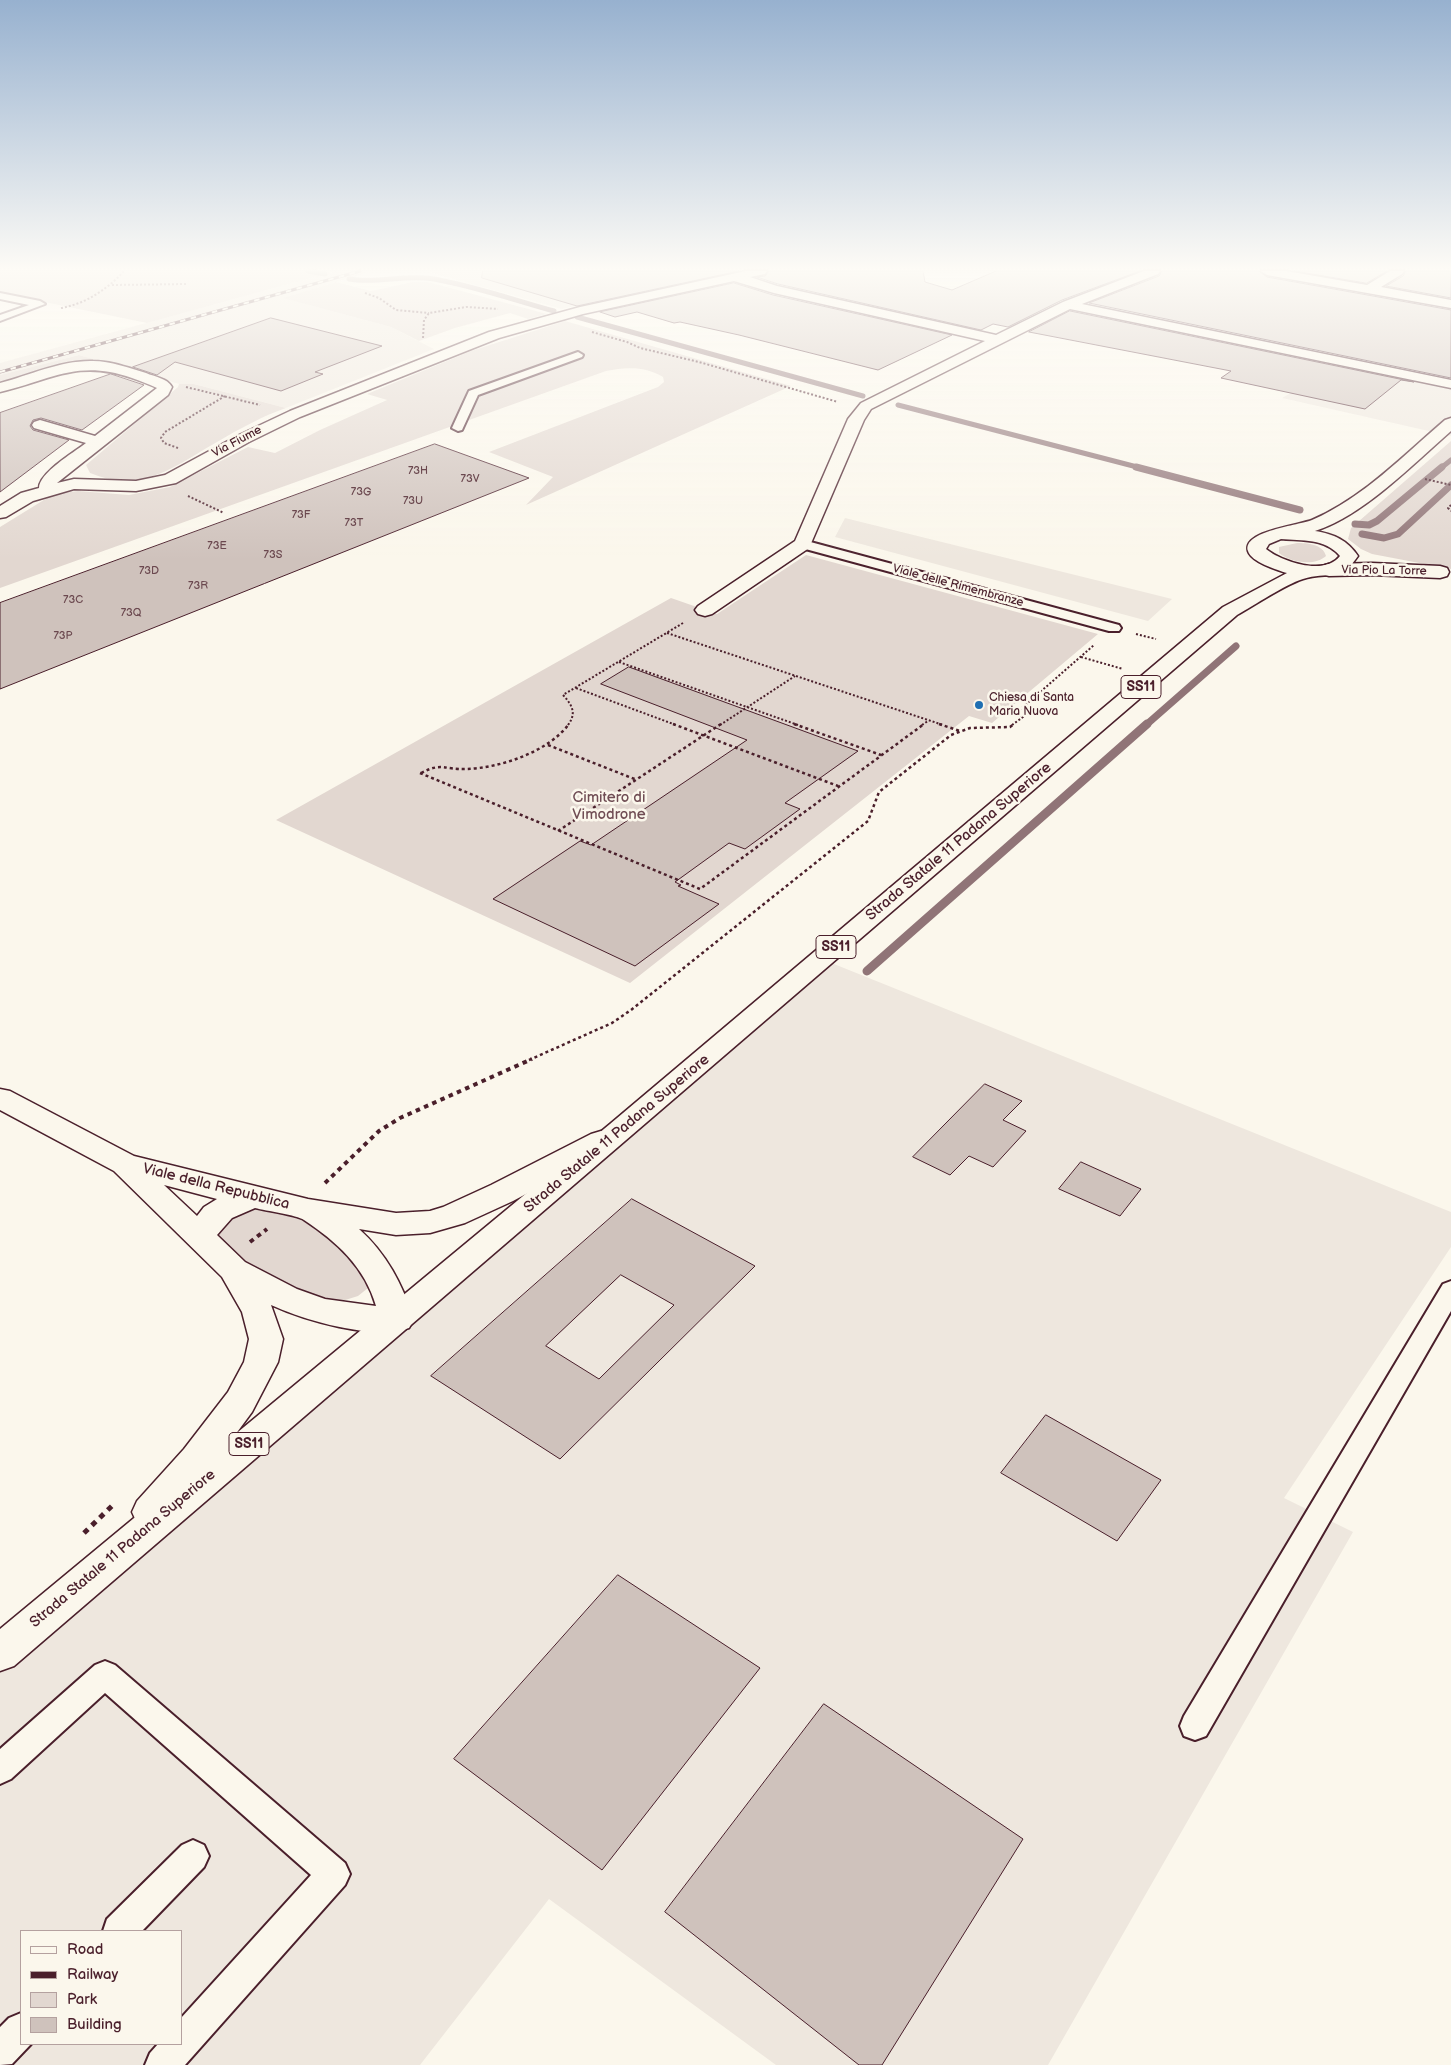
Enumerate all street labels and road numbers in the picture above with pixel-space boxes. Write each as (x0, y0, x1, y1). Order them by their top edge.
street label: Via Fiume (210, 423, 264, 461)
street label: Viale delle Rimembranze (891, 562, 1025, 610)
street label: Via Pio La Torre (1341, 563, 1427, 579)
road number: SS11 (1121, 676, 1161, 699)
street label: Strada Statale 11 Padana Superiore (863, 759, 1055, 925)
road number: SS11 (816, 936, 856, 959)
street label: Strada Statale 11 Padana Superiore (521, 1051, 713, 1217)
street label: Viale della Repubblica (141, 1160, 291, 1214)
road number: SS11 (229, 1432, 269, 1456)
street label: Strada Statale 11 Padana Superiore (27, 1466, 219, 1632)

